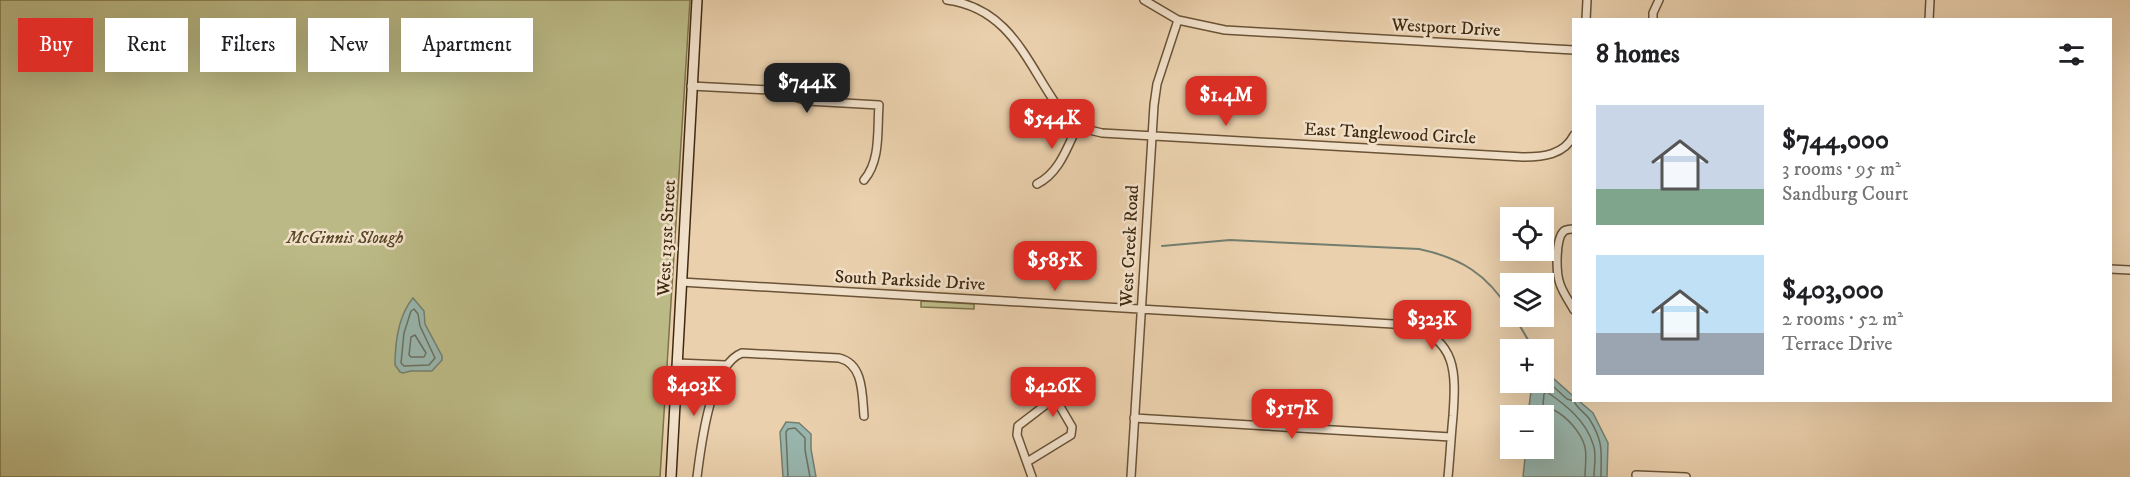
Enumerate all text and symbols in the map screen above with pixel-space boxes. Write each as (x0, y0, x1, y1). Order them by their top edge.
street label: Westport Drive (1390, 14, 1501, 42)
chip: Buy (18, 18, 93, 72)
chip: Rent (105, 18, 188, 72)
chip: Filters (200, 18, 296, 72)
chip: New (308, 18, 389, 72)
chip: Apartment (401, 18, 533, 72)
text: 8 homes (1596, 38, 1680, 71)
icon: filters (2055, 38, 2088, 71)
pin: $744K (765, 63, 849, 114)
text: $744K (778, 70, 836, 95)
pin: $1.4M (1184, 76, 1268, 127)
text: $1.4M (1200, 83, 1253, 108)
pin: $544K (1010, 99, 1094, 150)
text: $544K (1024, 106, 1080, 131)
street label: East Tanglewood Circle (1303, 119, 1477, 149)
text: $744,000 (1782, 124, 1889, 157)
icon: home (1644, 129, 1716, 201)
text: 3 rooms · 95 m² (1782, 157, 1901, 182)
street label: West 131st Street (653, 179, 681, 298)
text: Sandburg Court (1782, 182, 1908, 207)
street label: West Creek Road (1116, 184, 1144, 309)
map controls (1500, 207, 1554, 459)
button: locate (1500, 207, 1554, 261)
park label: McGinnis Slough (284, 227, 404, 249)
pin: $585K (1013, 241, 1097, 292)
text: $585K (1028, 248, 1082, 273)
street label: South Parkside Drive (834, 266, 986, 296)
button: layers (1500, 273, 1554, 327)
text: $403,000 (1782, 274, 1884, 307)
icon: home (1644, 279, 1716, 351)
pin: $323K (1390, 300, 1474, 351)
text: $323K (1407, 307, 1457, 332)
text: 2 rooms · 52 m² (1782, 307, 1903, 332)
text: Terrace Drive (1782, 332, 1893, 357)
button: + (1500, 339, 1554, 393)
pin: $403K (652, 366, 736, 417)
pin: $426K (1011, 367, 1095, 418)
text: $403K (667, 373, 721, 398)
text: $426K (1025, 374, 1081, 399)
pin: $517K (1250, 389, 1334, 440)
text: $517K (1266, 396, 1318, 421)
button: − (1500, 405, 1554, 459)

